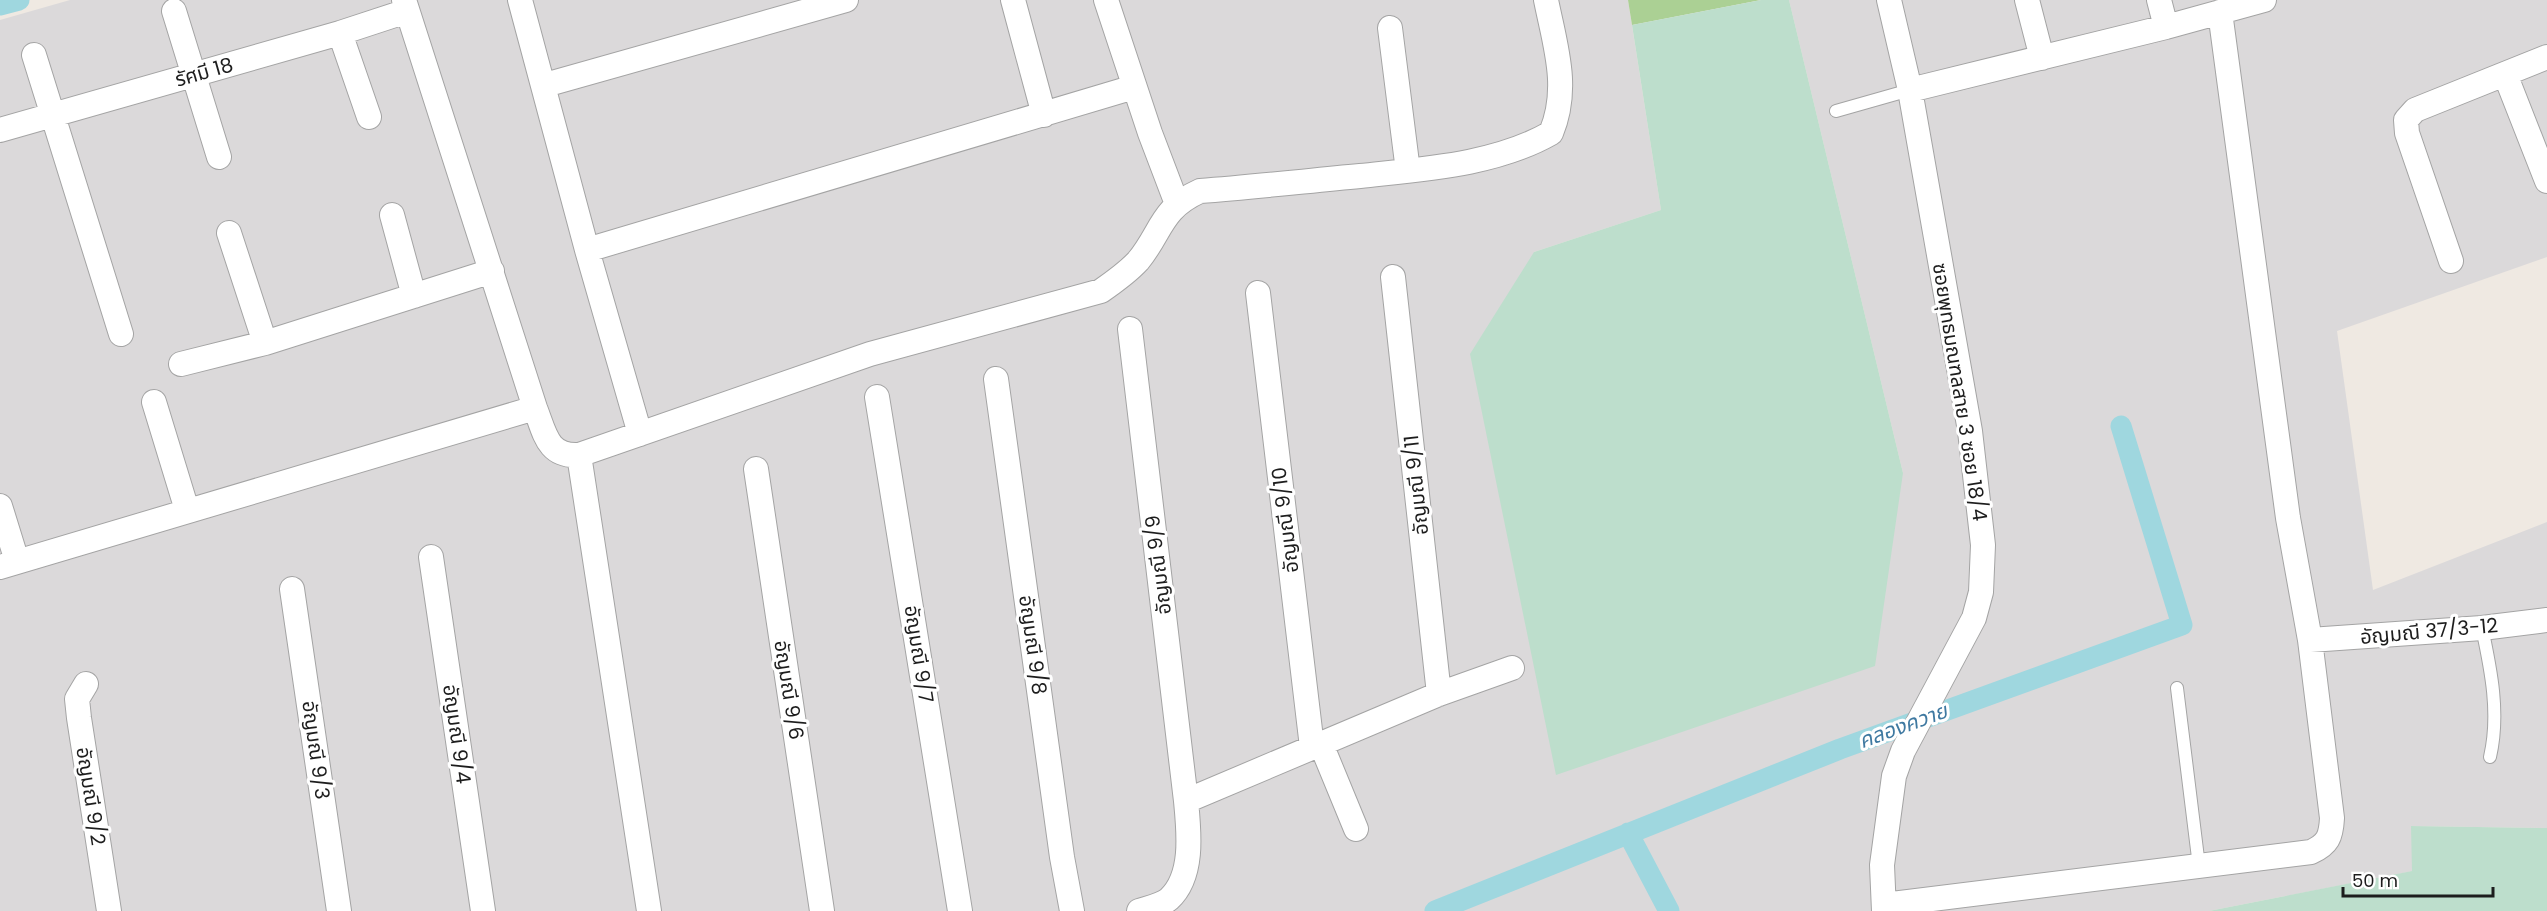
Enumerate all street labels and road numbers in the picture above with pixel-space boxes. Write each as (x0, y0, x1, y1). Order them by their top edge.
street label: รัศมี 18 (172, 50, 236, 94)
street label: ซอยพุทธมณฑลสาย 3 ซอย 18/4 (1926, 261, 1994, 523)
street label: อัญมณี 9/11 (1397, 434, 1435, 536)
street label: อัญมณี 9/10 (1265, 465, 1305, 575)
street label: อัญมณี 9/9 (1138, 514, 1178, 616)
street label: อัญมณี 9/8 (1012, 593, 1054, 697)
street label: อัญมณี 9/7 (897, 603, 941, 705)
street label: อัญมณี 37/3-12 (2359, 611, 2499, 651)
street label: อัญมณี 9/6 (767, 638, 811, 742)
street label: อัญมณี 9/4 (436, 682, 478, 786)
street label: อัญมณี 9/3 (295, 699, 337, 801)
street label: อัญมณี 9/2 (69, 745, 113, 847)

